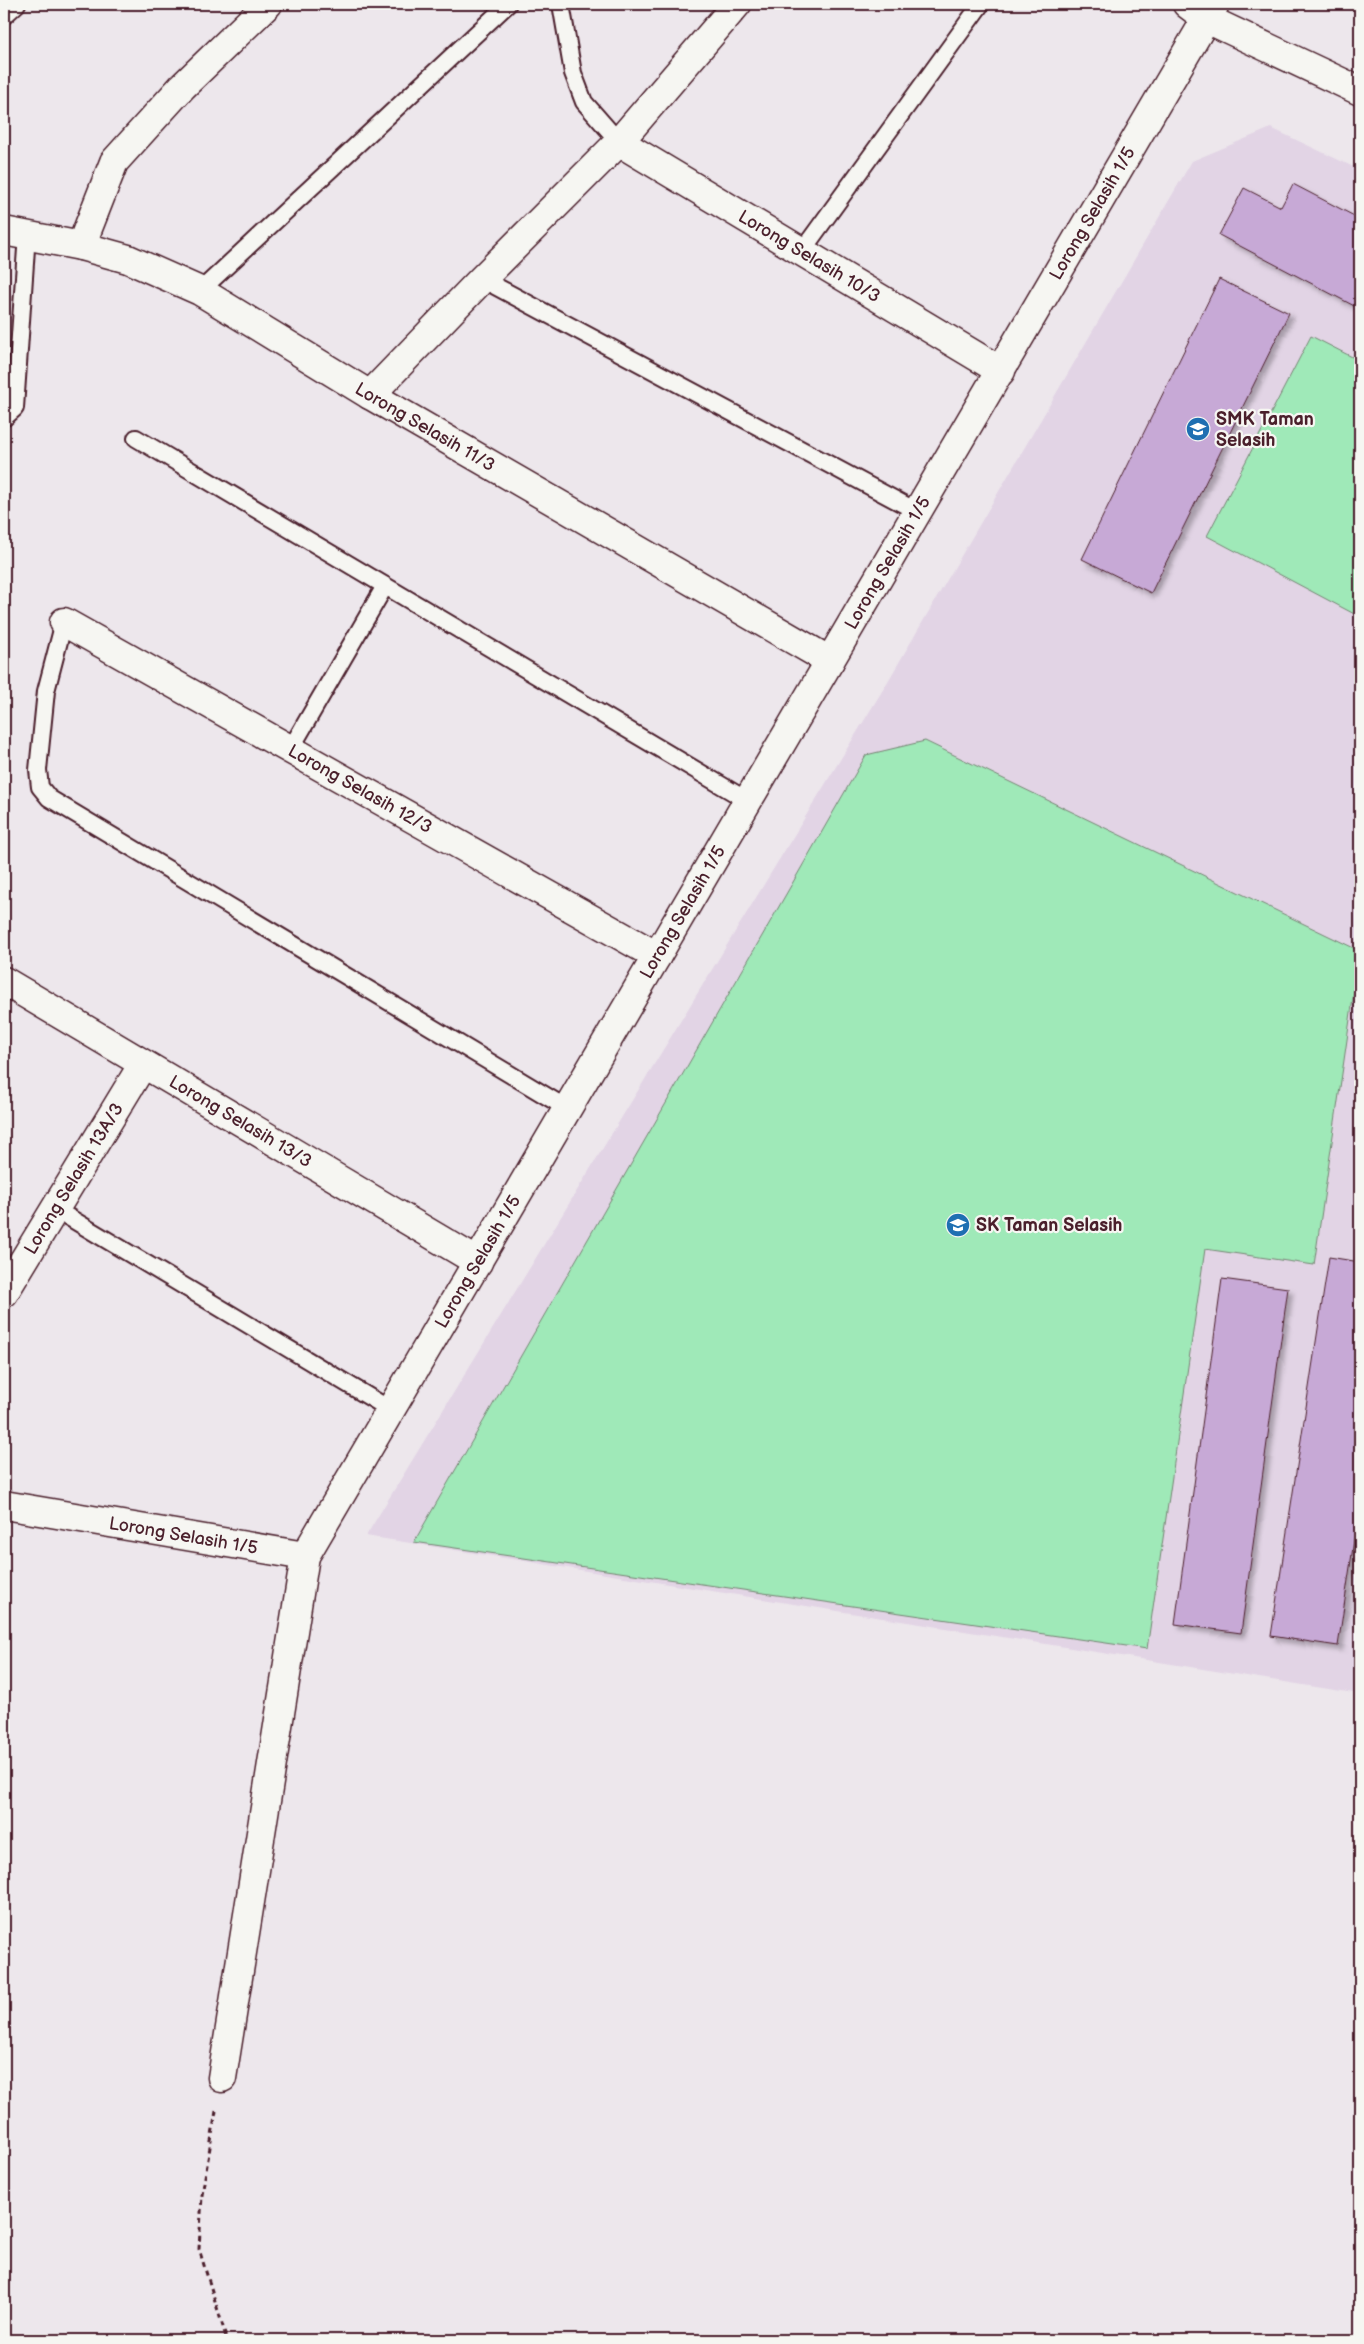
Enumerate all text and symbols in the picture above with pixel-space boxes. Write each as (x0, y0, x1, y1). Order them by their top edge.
street label: Lorong Selasih 1/5 (1046, 143, 1140, 284)
street label: Lorong Selasih 10/3 (734, 206, 884, 307)
street label: Lorong Selasih 11/3 (351, 378, 499, 476)
place label: SMK Taman Selasih (1216, 409, 1314, 451)
school or university icon: SMK Taman Selasih (1185, 416, 1211, 442)
street label: Lorong Selasih 1/5 (841, 493, 935, 633)
street label: Lorong Selasih 12/3 (284, 740, 436, 838)
street label: Lorong Selasih 1/5 (636, 842, 730, 983)
street label: Lorong Selasih 13/3 (165, 1071, 315, 1172)
street label: Lorong Selasih 13A/3 (20, 1099, 128, 1258)
street label: Lorong Selasih 1/5 (431, 1191, 525, 1332)
school or university icon: SK Taman Selasih (945, 1212, 971, 1238)
place label: SK Taman Selasih (976, 1215, 1122, 1236)
street label: Lorong Selasih 1/5 (107, 1513, 259, 1559)

